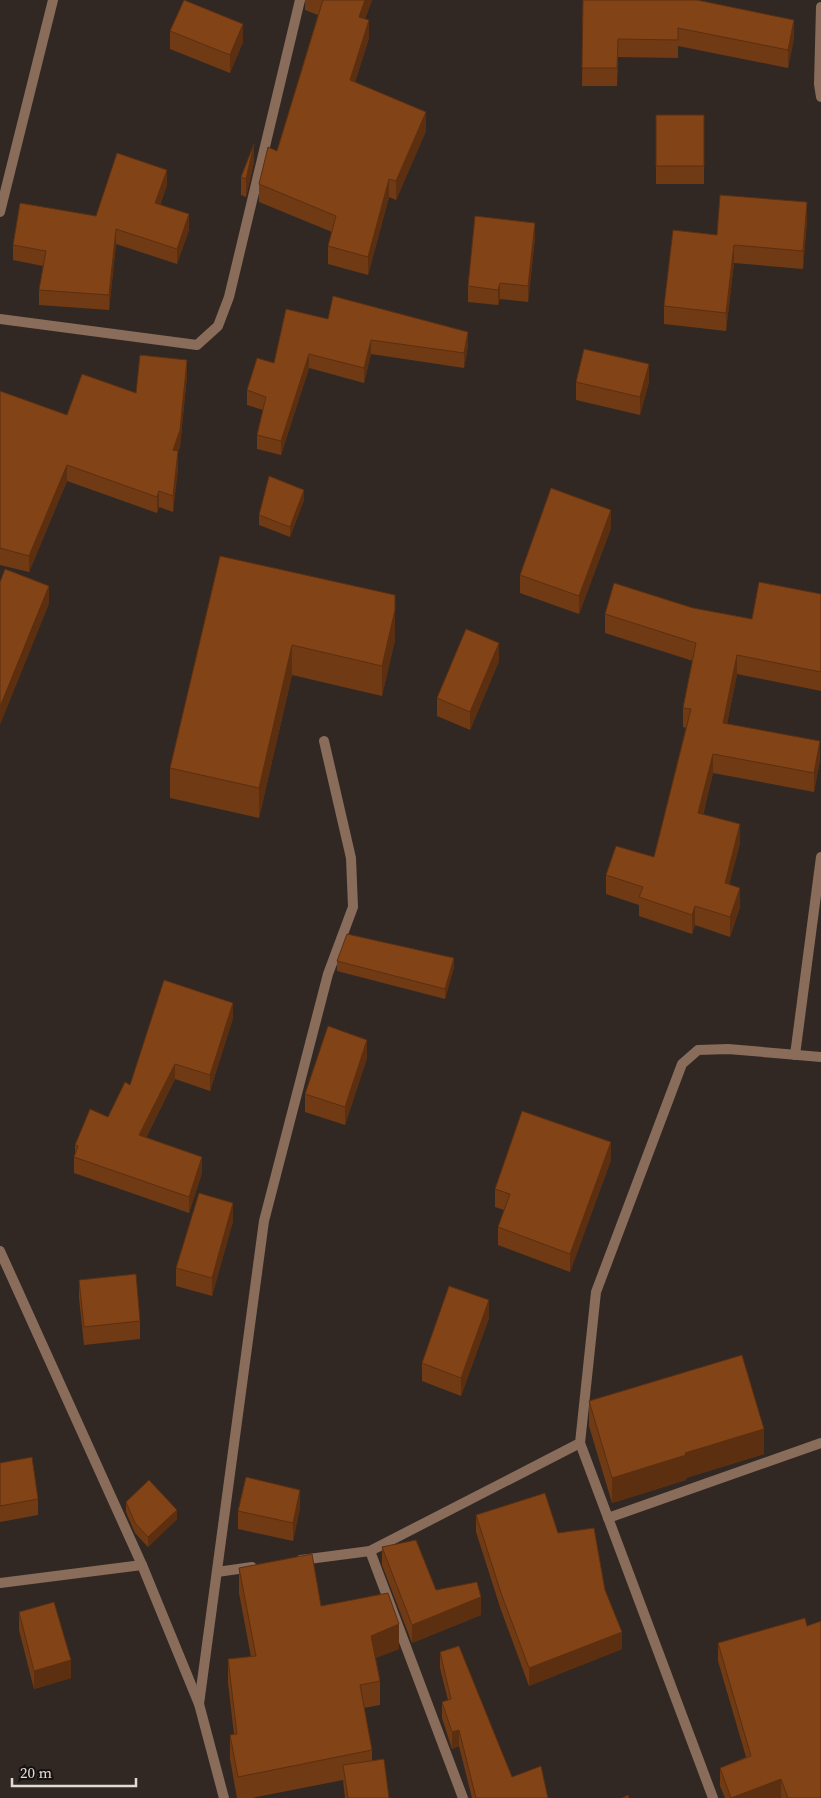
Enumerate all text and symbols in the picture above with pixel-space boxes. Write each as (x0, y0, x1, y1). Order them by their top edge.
scale bar (12, 1756, 136, 1788)
text: 20 m (20, 1762, 52, 1783)

